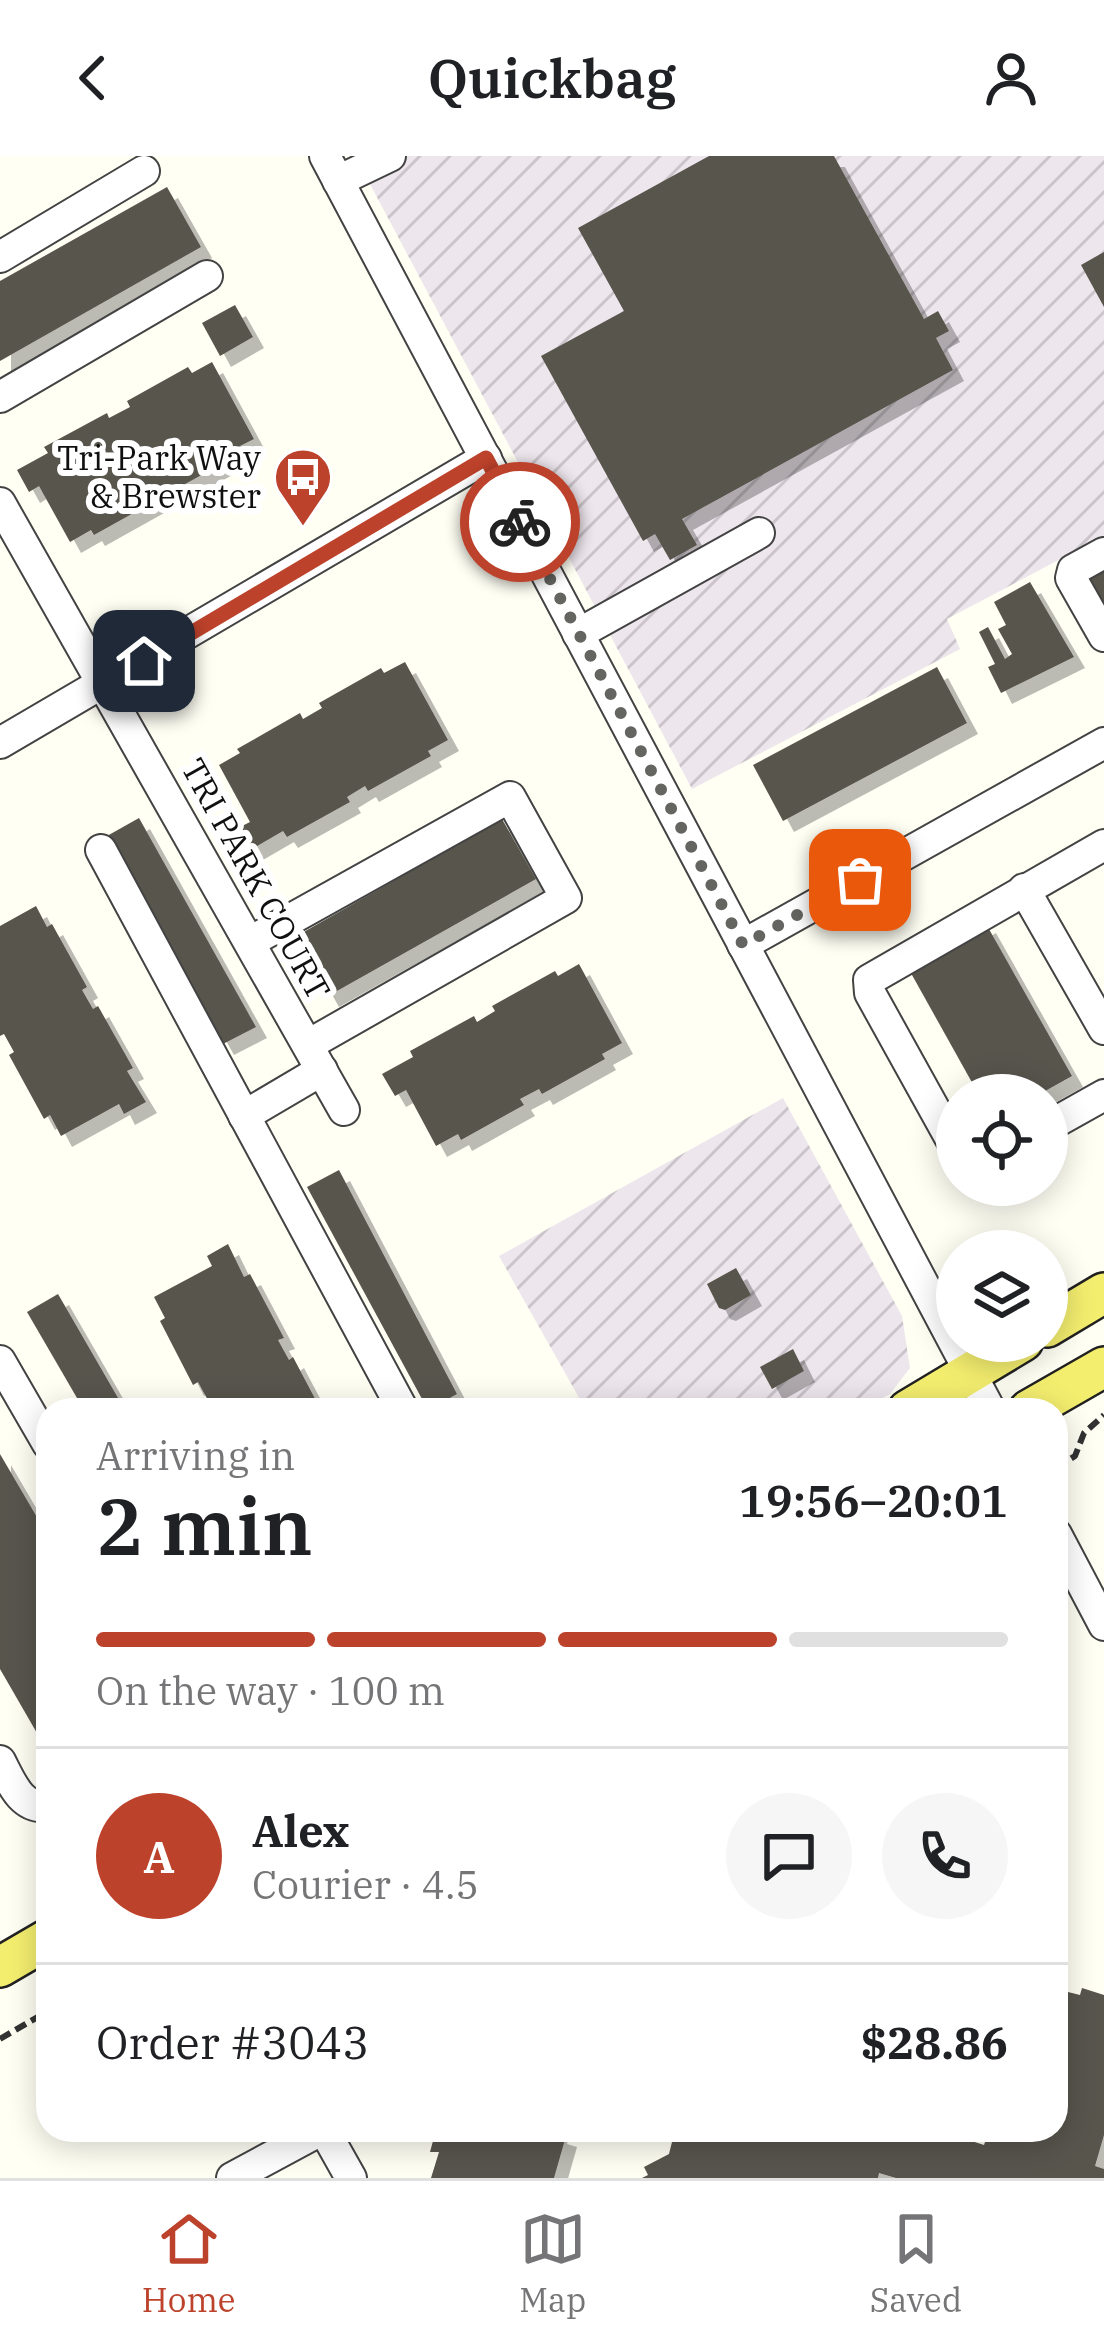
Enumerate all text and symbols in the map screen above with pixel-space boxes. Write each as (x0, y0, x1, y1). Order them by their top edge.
text: Quickbag (428, 43, 676, 113)
icon: back (60, 45, 126, 111)
icon: person (978, 45, 1044, 111)
place label: Tri-Park Way & Brewster (57, 436, 261, 517)
bus stop icon: Tri-Park Way & Brewster (272, 446, 334, 528)
courier (460, 462, 580, 582)
icon: bike (487, 489, 553, 555)
pin (93, 610, 195, 712)
icon: home (111, 628, 177, 694)
street label: TRI PARK COURT (172, 750, 341, 1007)
pin (809, 829, 911, 931)
icon: bag (827, 847, 893, 913)
map controls (936, 1074, 1068, 1362)
button: locate (936, 1074, 1068, 1206)
button: layers (936, 1230, 1068, 1362)
text: Arriving in (96, 1430, 295, 1481)
text: 19:56–20:01 (739, 1471, 1008, 1529)
text: 2 min (96, 1475, 313, 1576)
text: On the way · 100 m (96, 1665, 445, 1716)
button: chat (726, 1793, 852, 1919)
button: phone (882, 1793, 1008, 1919)
text: Alex (252, 1801, 349, 1859)
text: A (143, 1827, 175, 1885)
text: Courier · 4.5 (252, 1859, 479, 1910)
text: Order #3043 (96, 2013, 369, 2071)
text: $28.86 (861, 2013, 1008, 2071)
tab: Home (142, 2206, 236, 2321)
tab: Map (519, 2206, 586, 2321)
tab: Saved (870, 2206, 962, 2321)

